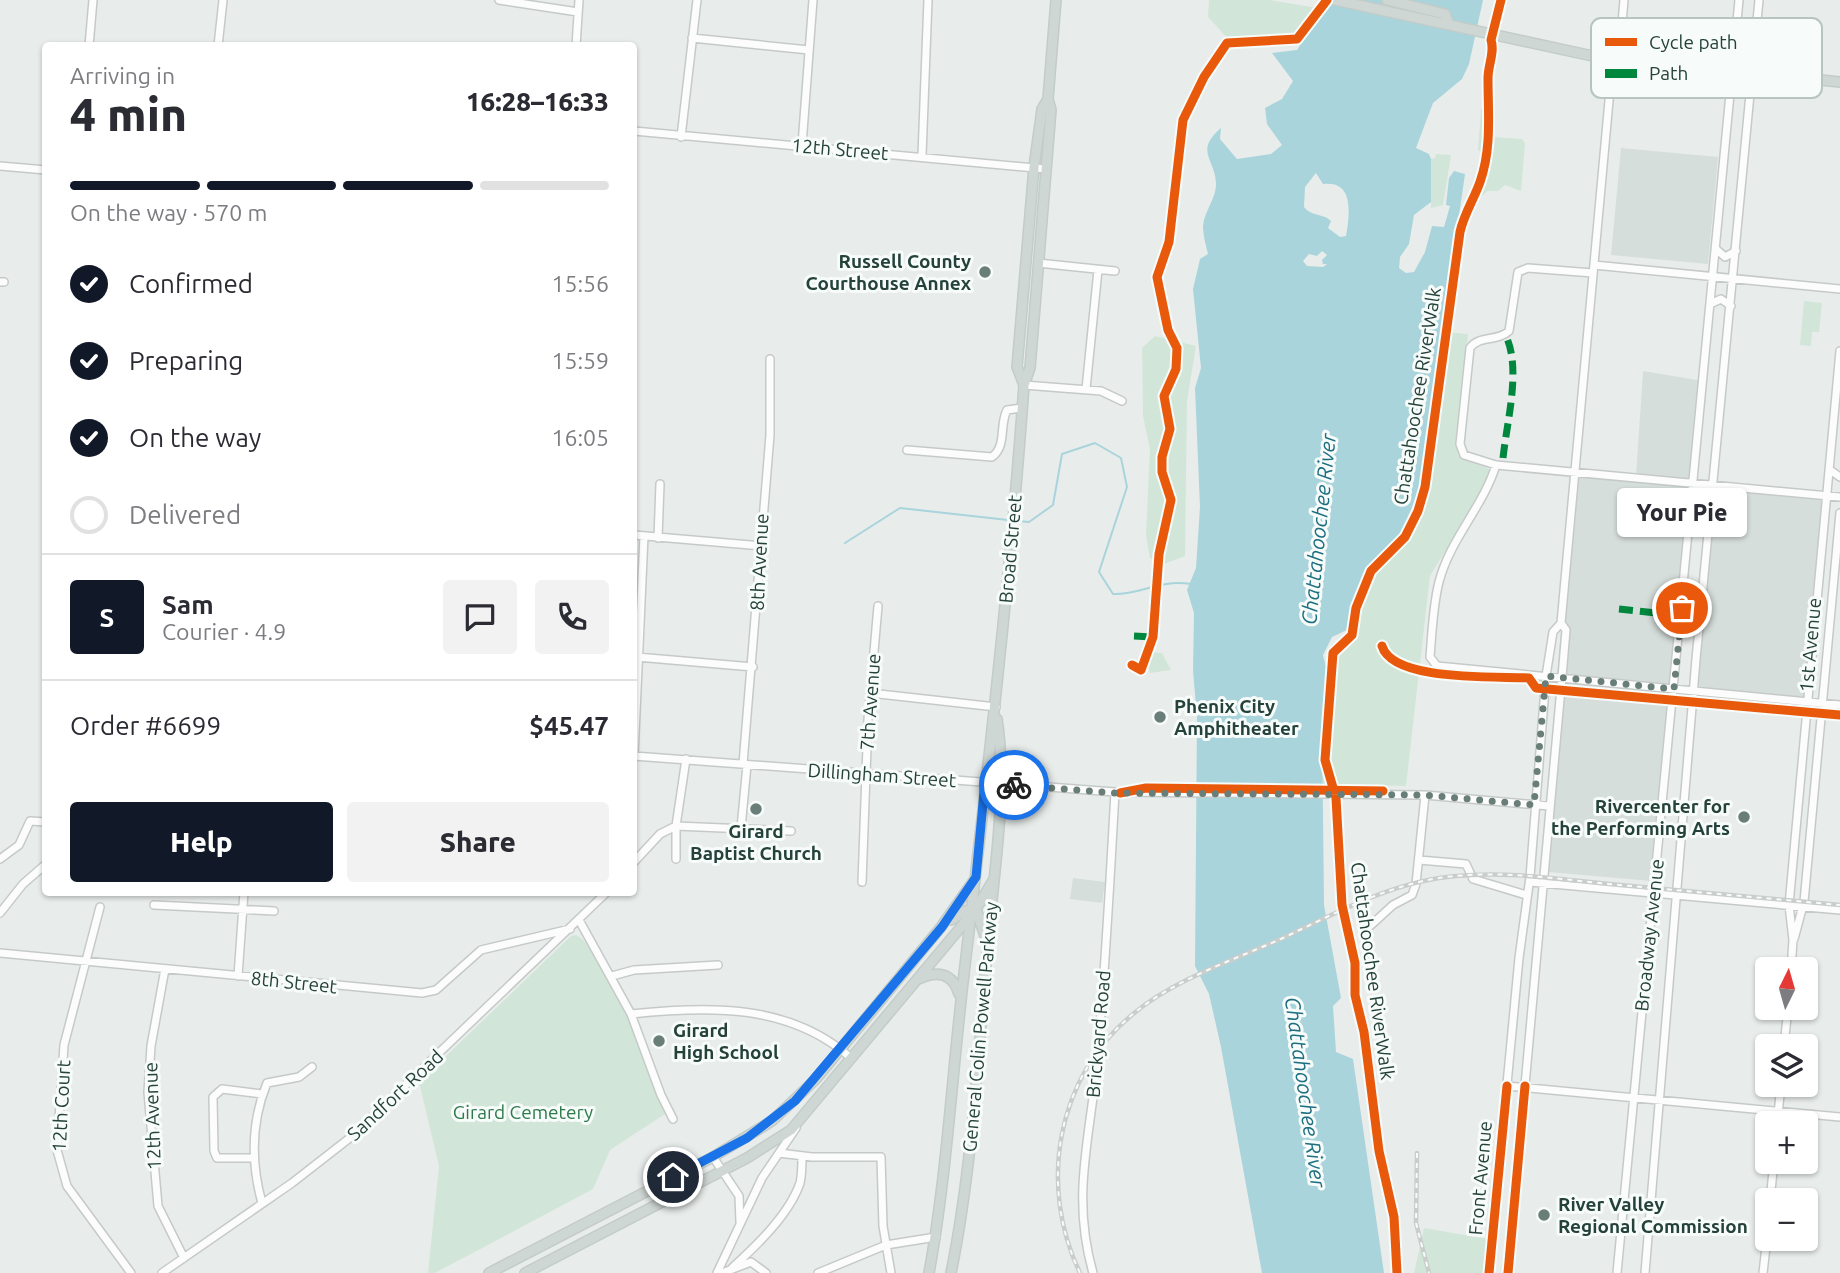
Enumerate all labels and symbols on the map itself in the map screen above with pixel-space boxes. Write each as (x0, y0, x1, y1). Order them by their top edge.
legend (1591, 18, 1822, 98)
text: Cycle path (1649, 31, 1738, 53)
text: Path (1649, 62, 1688, 84)
street label: 12th Street (791, 134, 890, 164)
place label: Russell County Courthouse Annex (806, 250, 972, 294)
marker: Russell County Courthouse Annex (977, 264, 993, 280)
street label: Chattahoochee RiverWalk (1389, 285, 1445, 506)
water label: Chattahoochee River (1296, 431, 1340, 626)
callout: Your Pie (1617, 489, 1747, 538)
street label: Broad Street (994, 493, 1026, 604)
street label: 8th Avenue (745, 513, 773, 611)
pin (1652, 578, 1712, 638)
street label: 1st Avenue (1795, 597, 1825, 693)
street label: 7th Avenue (856, 653, 884, 751)
place label: Phenix City Amphitheater (1174, 695, 1299, 739)
marker: Phenix City Amphitheater (1152, 709, 1168, 725)
courier (979, 750, 1049, 820)
street label: Dillingham Street (807, 759, 958, 791)
place label: Rivercenter for the Performing Arts (1551, 795, 1730, 839)
marker: Girard Baptist Church (748, 801, 764, 817)
marker: Rivercenter for the Performing Arts (1736, 809, 1752, 825)
place label: Girard Baptist Church (690, 820, 822, 864)
street label: Broadway Avenue (1630, 858, 1668, 1012)
street label: Chattahoochee RiverWalk (1347, 861, 1399, 1082)
street label: General Colin Powell Parkway (958, 901, 1002, 1153)
north arrow (1755, 957, 1818, 1020)
street label: 8th Street (250, 967, 339, 998)
street label: Brickyard Road (1081, 969, 1115, 1099)
water label: Chattahoochee River (1281, 995, 1331, 1190)
place label: Girard High School (673, 1019, 779, 1063)
marker: Girard High School (651, 1033, 667, 1049)
street label: Sandfort Road (343, 1045, 447, 1145)
street label: 12th Court (48, 1059, 74, 1153)
street label: 12th Avenue (139, 1062, 165, 1170)
park label: Girard Cemetery (453, 1101, 593, 1123)
street label: Front Avenue (1464, 1120, 1496, 1236)
pin (643, 1147, 703, 1207)
place label: River Valley Regional Commission (1558, 1193, 1748, 1237)
marker: River Valley Regional Commission (1536, 1207, 1552, 1223)

